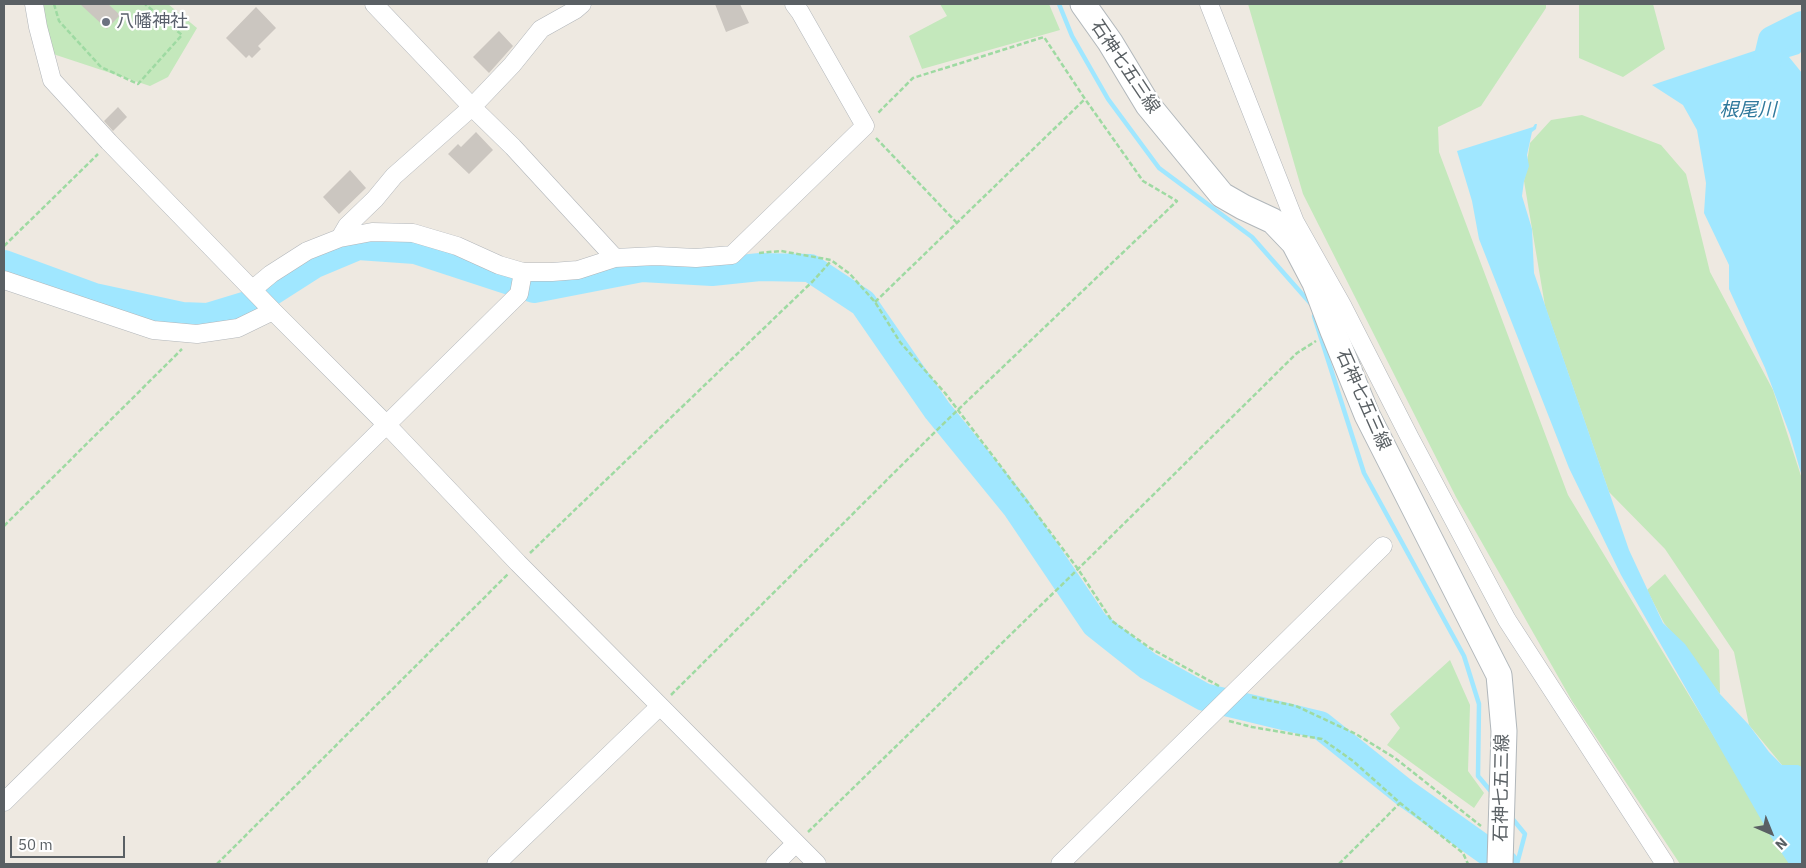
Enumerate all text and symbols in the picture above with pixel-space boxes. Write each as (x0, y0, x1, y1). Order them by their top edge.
place label: 八幡神社 (116, 11, 188, 33)
marker: 八幡神社 (100, 16, 112, 28)
street label: 石神七五三線 (1086, 16, 1164, 118)
water label: 根尾川 (1720, 100, 1776, 122)
street label: 石神七五三線 (1331, 346, 1395, 454)
street label: 石神七五三線 (1490, 734, 1514, 842)
north arrow (1746, 808, 1796, 858)
scale bar (12, 826, 128, 858)
text: N (1772, 834, 1791, 854)
text: 50 m (18, 835, 53, 854)

